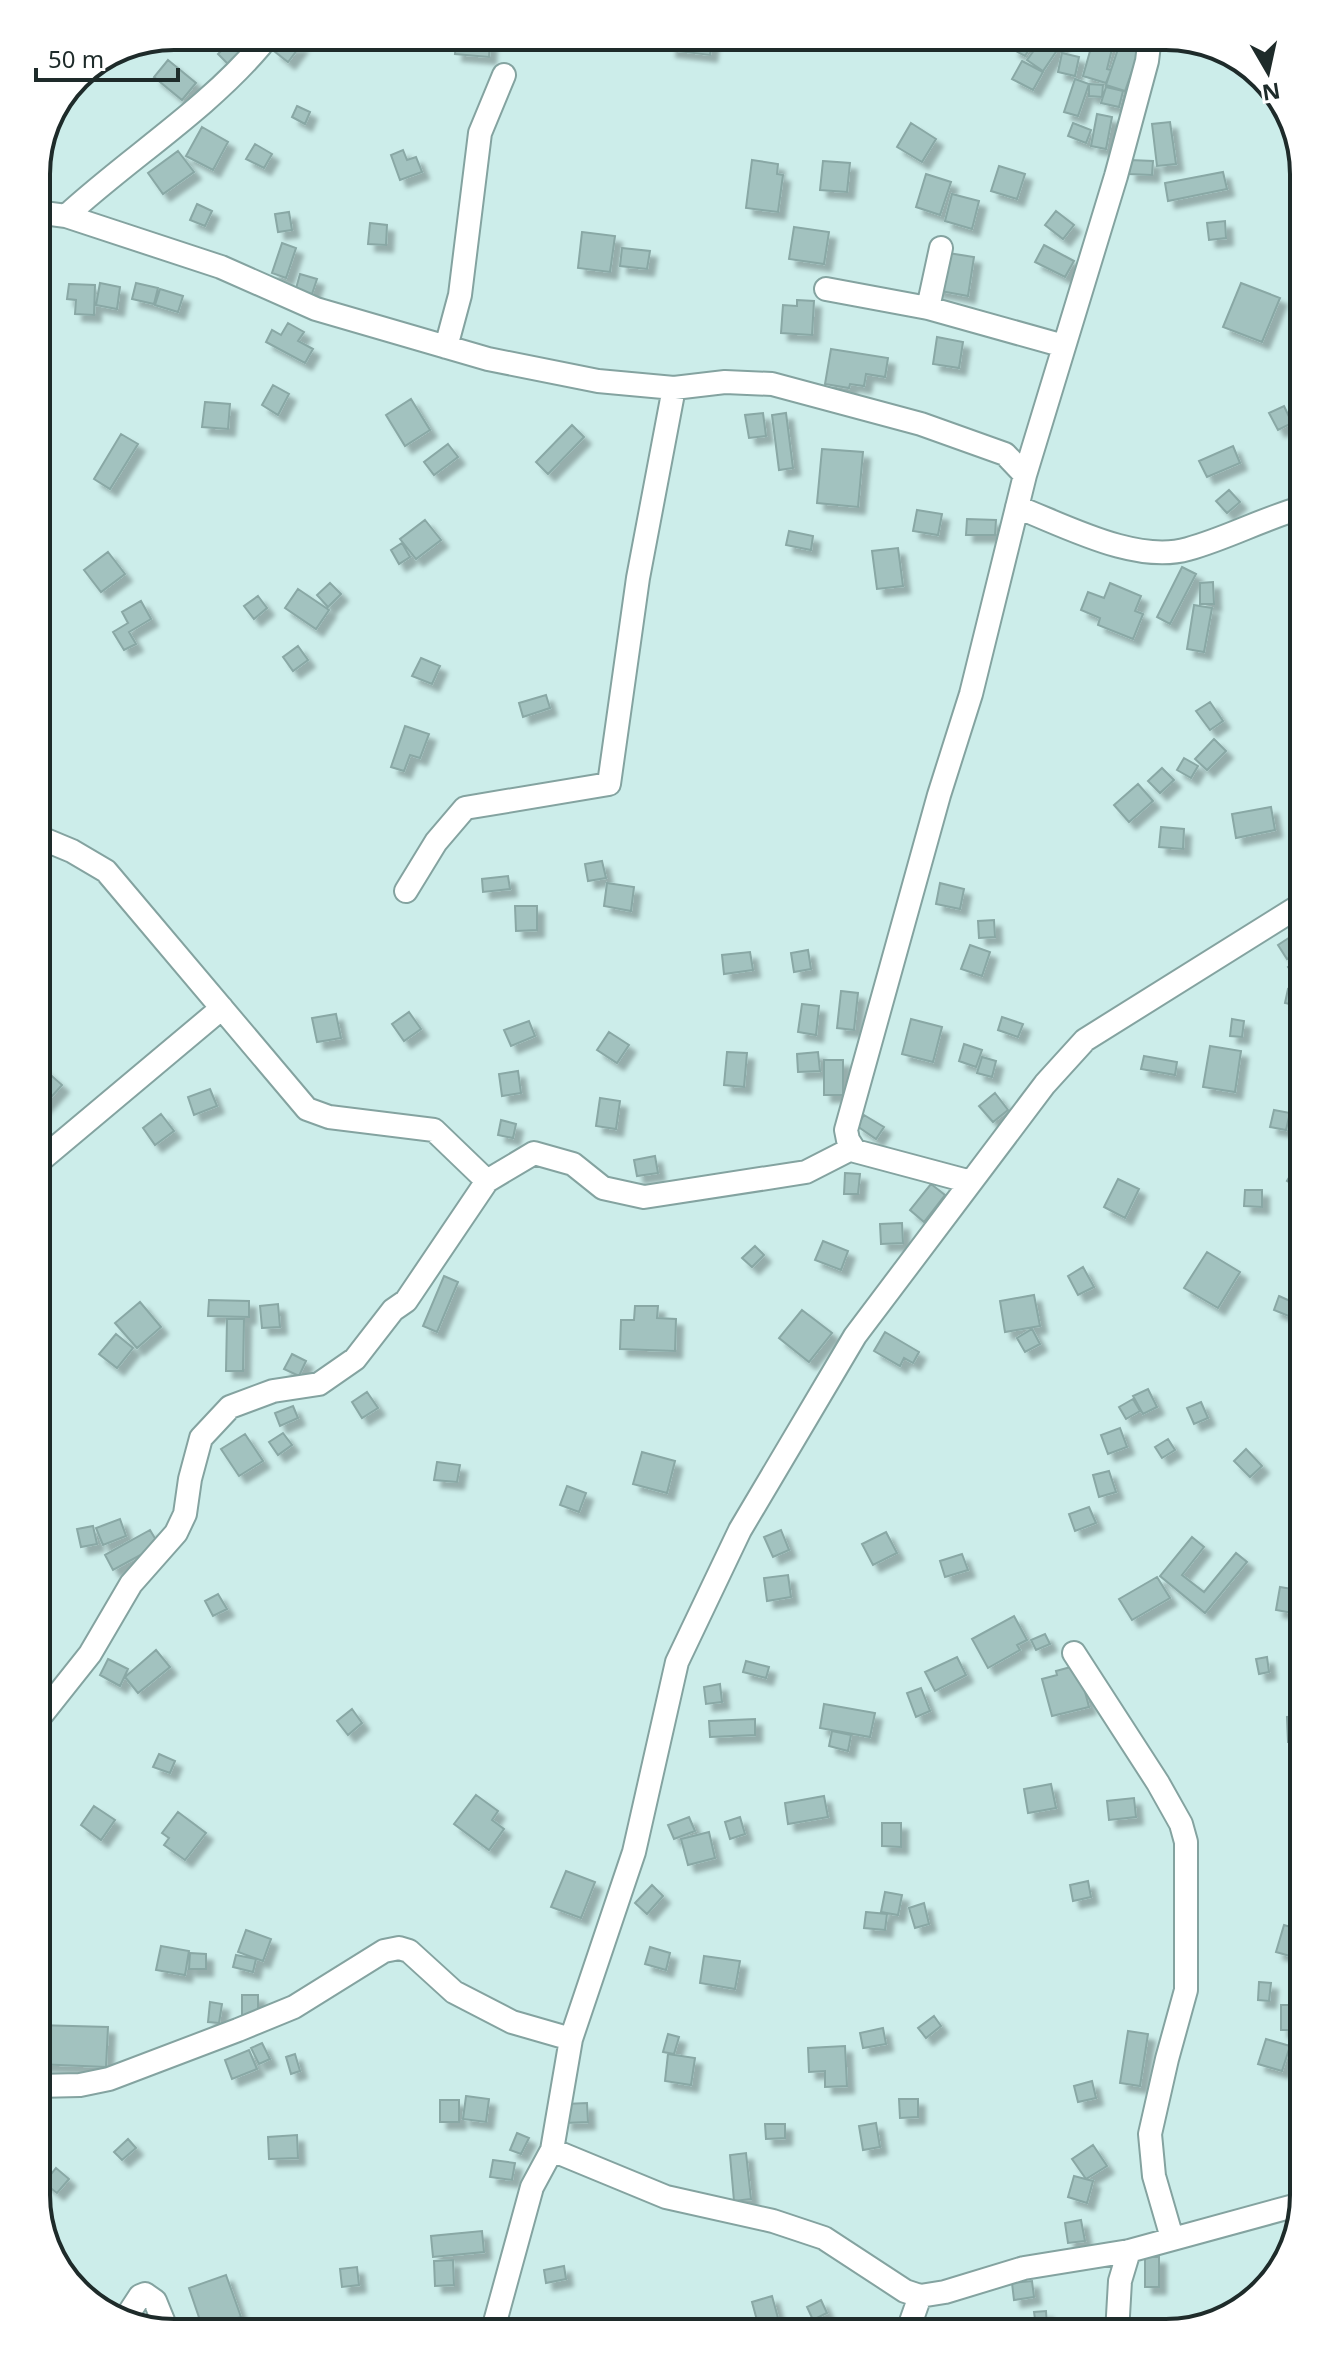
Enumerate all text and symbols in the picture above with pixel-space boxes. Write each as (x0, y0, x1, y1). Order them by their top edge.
scale bar (36, 32, 178, 82)
north arrow (1228, 32, 1308, 112)
text: 50 m (48, 42, 104, 75)
text: N (1260, 77, 1282, 109)

